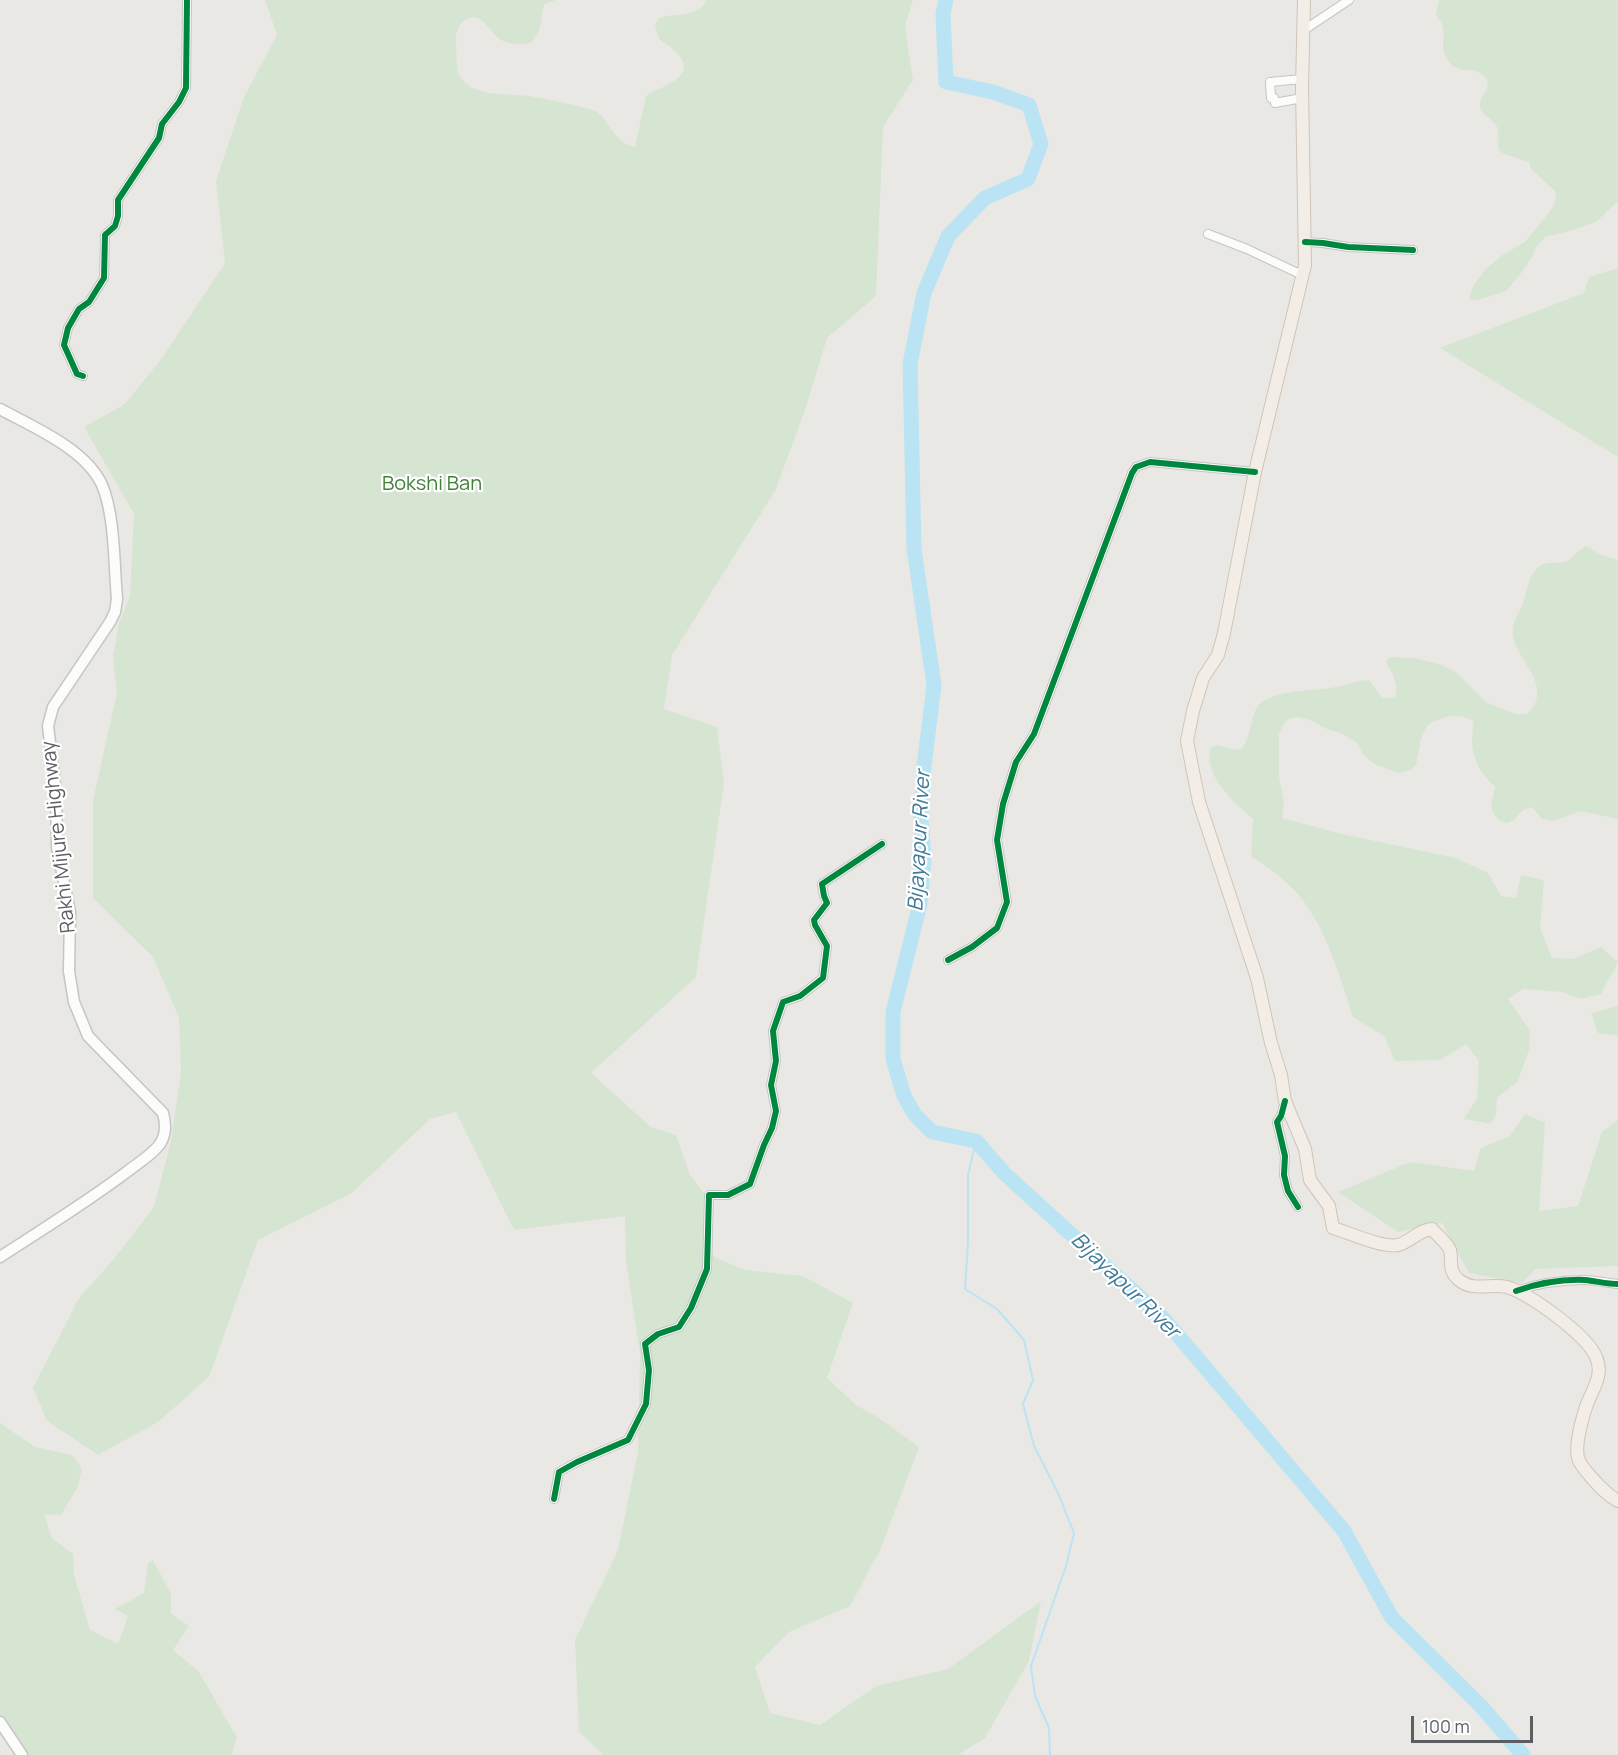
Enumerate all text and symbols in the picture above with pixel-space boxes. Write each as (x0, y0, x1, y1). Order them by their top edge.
park label: Bokshi Ban (382, 472, 482, 496)
street label: Rakhi Mijure Highway (37, 740, 81, 934)
water label: Bijayapur River (904, 770, 936, 912)
water label: Bijayapur River (1065, 1228, 1185, 1344)
scale bar (1414, 1704, 1536, 1742)
text: 100 m (1422, 1714, 1470, 1738)

